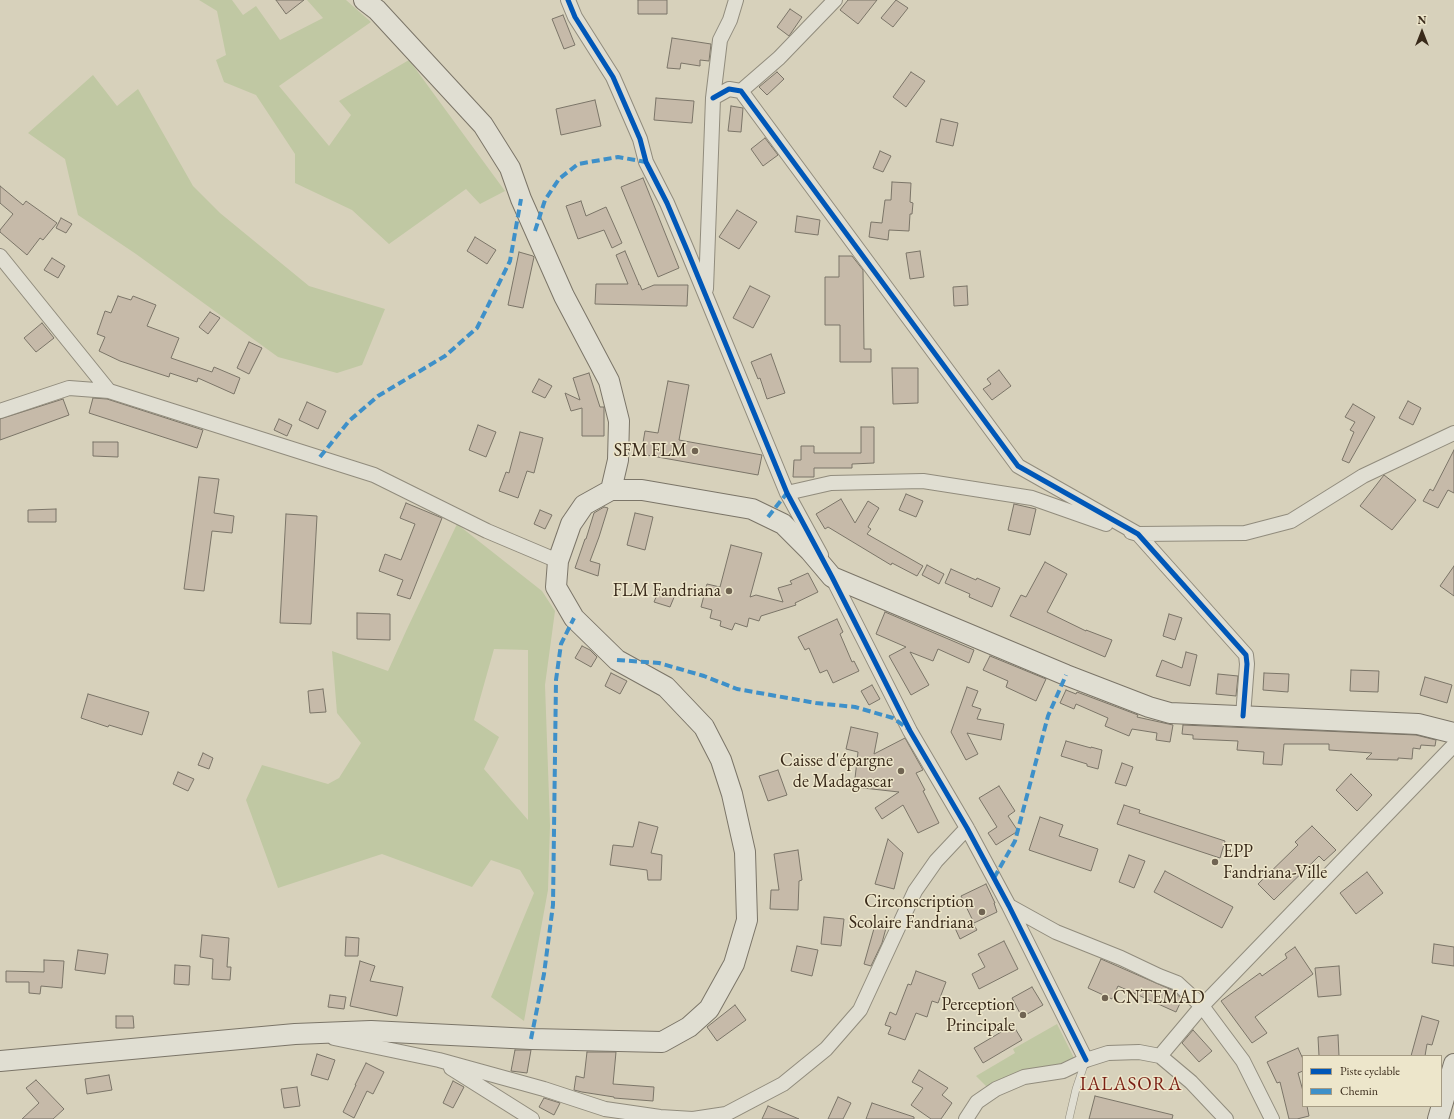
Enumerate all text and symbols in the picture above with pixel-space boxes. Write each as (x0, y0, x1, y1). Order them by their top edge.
north arrow (1402, 12, 1442, 52)
text: N (1418, 13, 1426, 27)
place label: SFM FLM (614, 440, 687, 462)
marker: SFM FLM (690, 446, 700, 456)
place label: FLM Fandriana (613, 580, 721, 602)
marker: FLM Fandriana (724, 586, 734, 596)
place label: Caisse d'épargne de Madagascar (780, 750, 893, 792)
marker: Caisse d'épargne de Madagascar (896, 766, 906, 776)
place label: EPP Fandriana-Ville (1223, 841, 1327, 884)
marker: EPP Fandriana-Ville (1210, 857, 1220, 867)
place label: Circonscription Scolaire Fandriana (849, 891, 974, 934)
marker: Circonscription Scolaire Fandriana (977, 907, 987, 917)
place label: CNTEMAD (1113, 987, 1204, 1009)
marker: CNTEMAD (1100, 993, 1110, 1003)
place label: Perception Principale (941, 994, 1015, 1036)
marker: Perception Principale (1018, 1010, 1028, 1020)
legend (1302, 1055, 1442, 1107)
text: Piste cyclable (1340, 1063, 1400, 1079)
district label: IALASORA (1080, 1074, 1182, 1096)
text: Chemin (1340, 1083, 1378, 1099)

